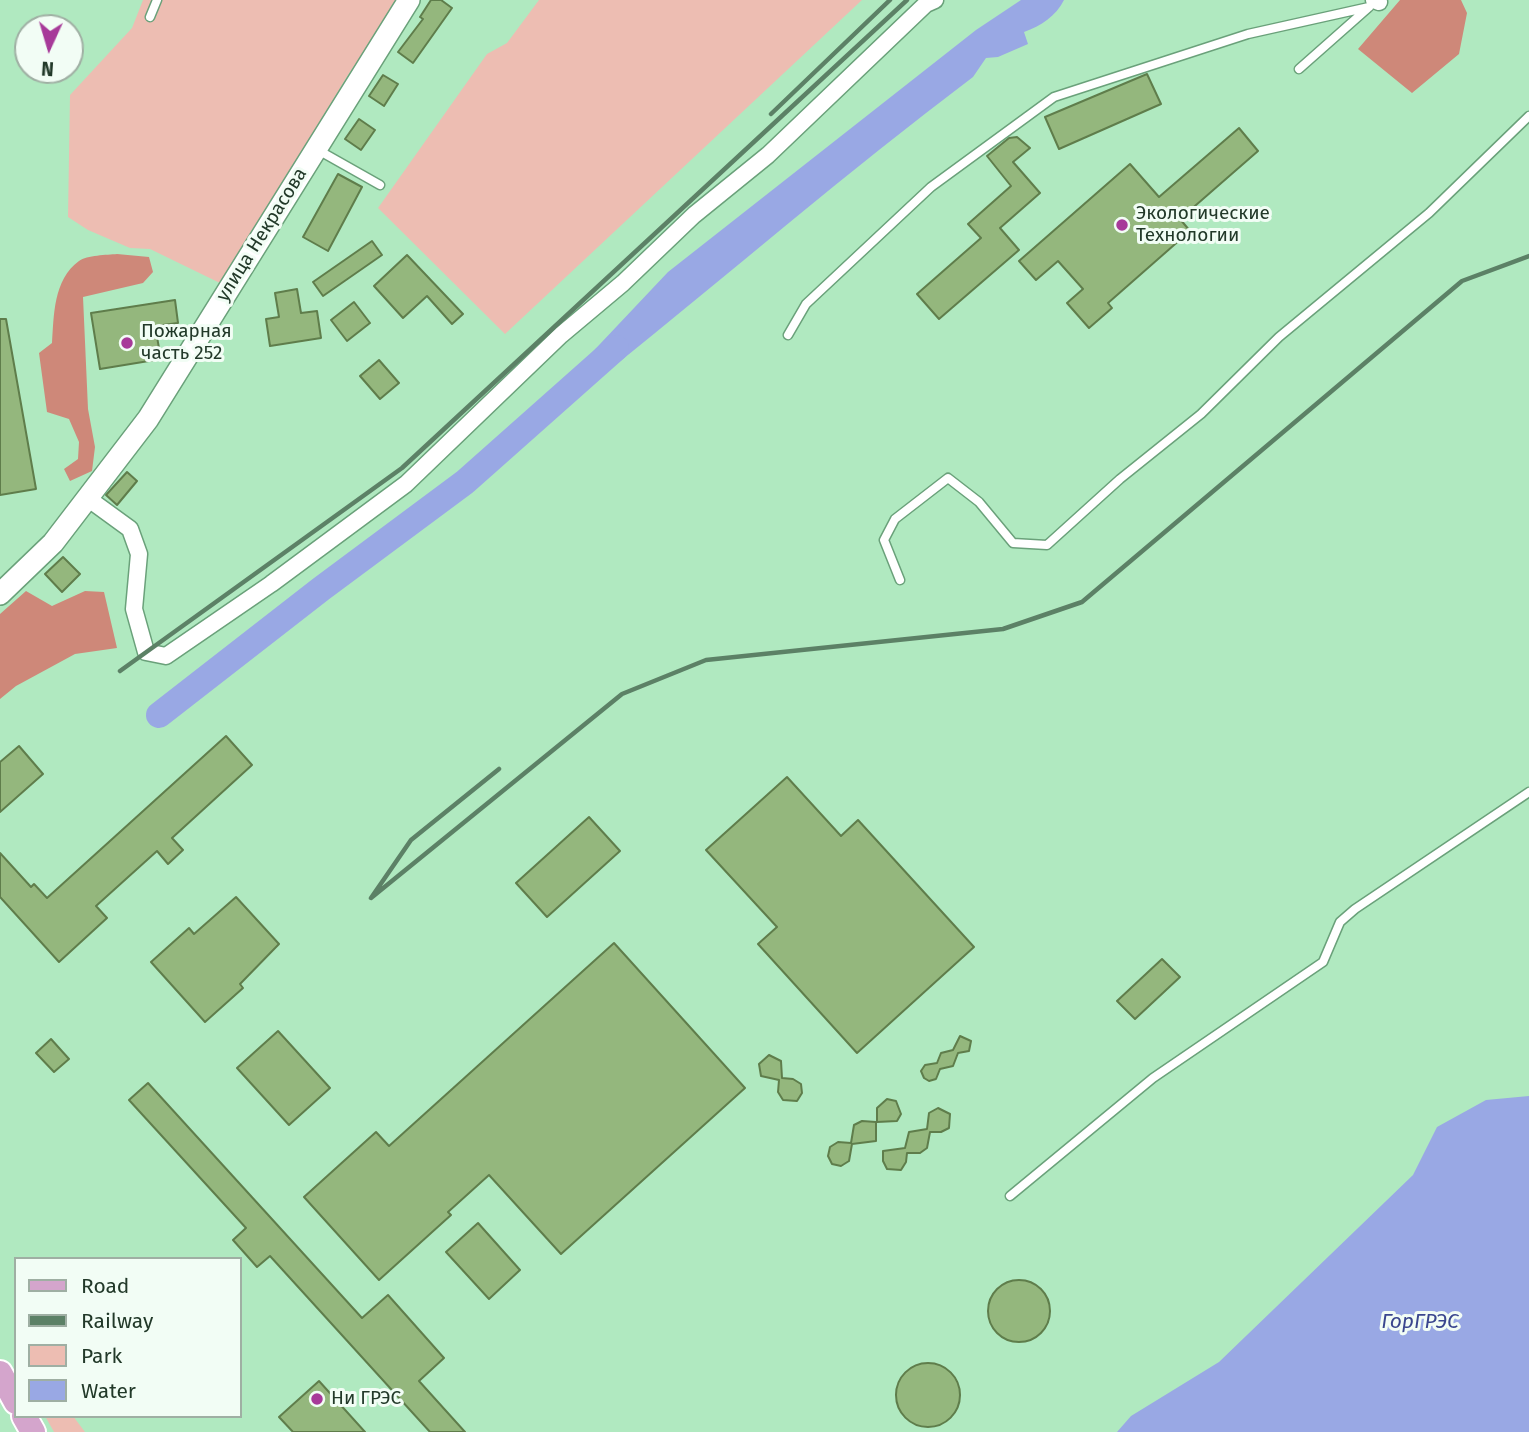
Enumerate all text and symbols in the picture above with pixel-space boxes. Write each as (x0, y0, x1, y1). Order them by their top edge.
north arrow (14, 14, 84, 84)
text: N (41, 57, 55, 80)
street label: улица Некрасова (212, 164, 312, 306)
place label: Экологические Технологии (1136, 203, 1270, 247)
marker: Экологические Технологии (1114, 217, 1130, 233)
place label: Пожарная часть 252 (141, 321, 232, 365)
marker: Пожарная часть 252 (119, 335, 135, 351)
legend (14, 1257, 242, 1418)
text: Road (81, 1273, 129, 1299)
text: Railway (81, 1308, 153, 1334)
water label: ГорГРЭС (1381, 1309, 1459, 1335)
text: Park (81, 1343, 122, 1369)
text: Water (81, 1378, 136, 1404)
place label: Ни ГРЭС (331, 1388, 401, 1410)
marker: Ни ГРЭС (309, 1391, 325, 1407)

